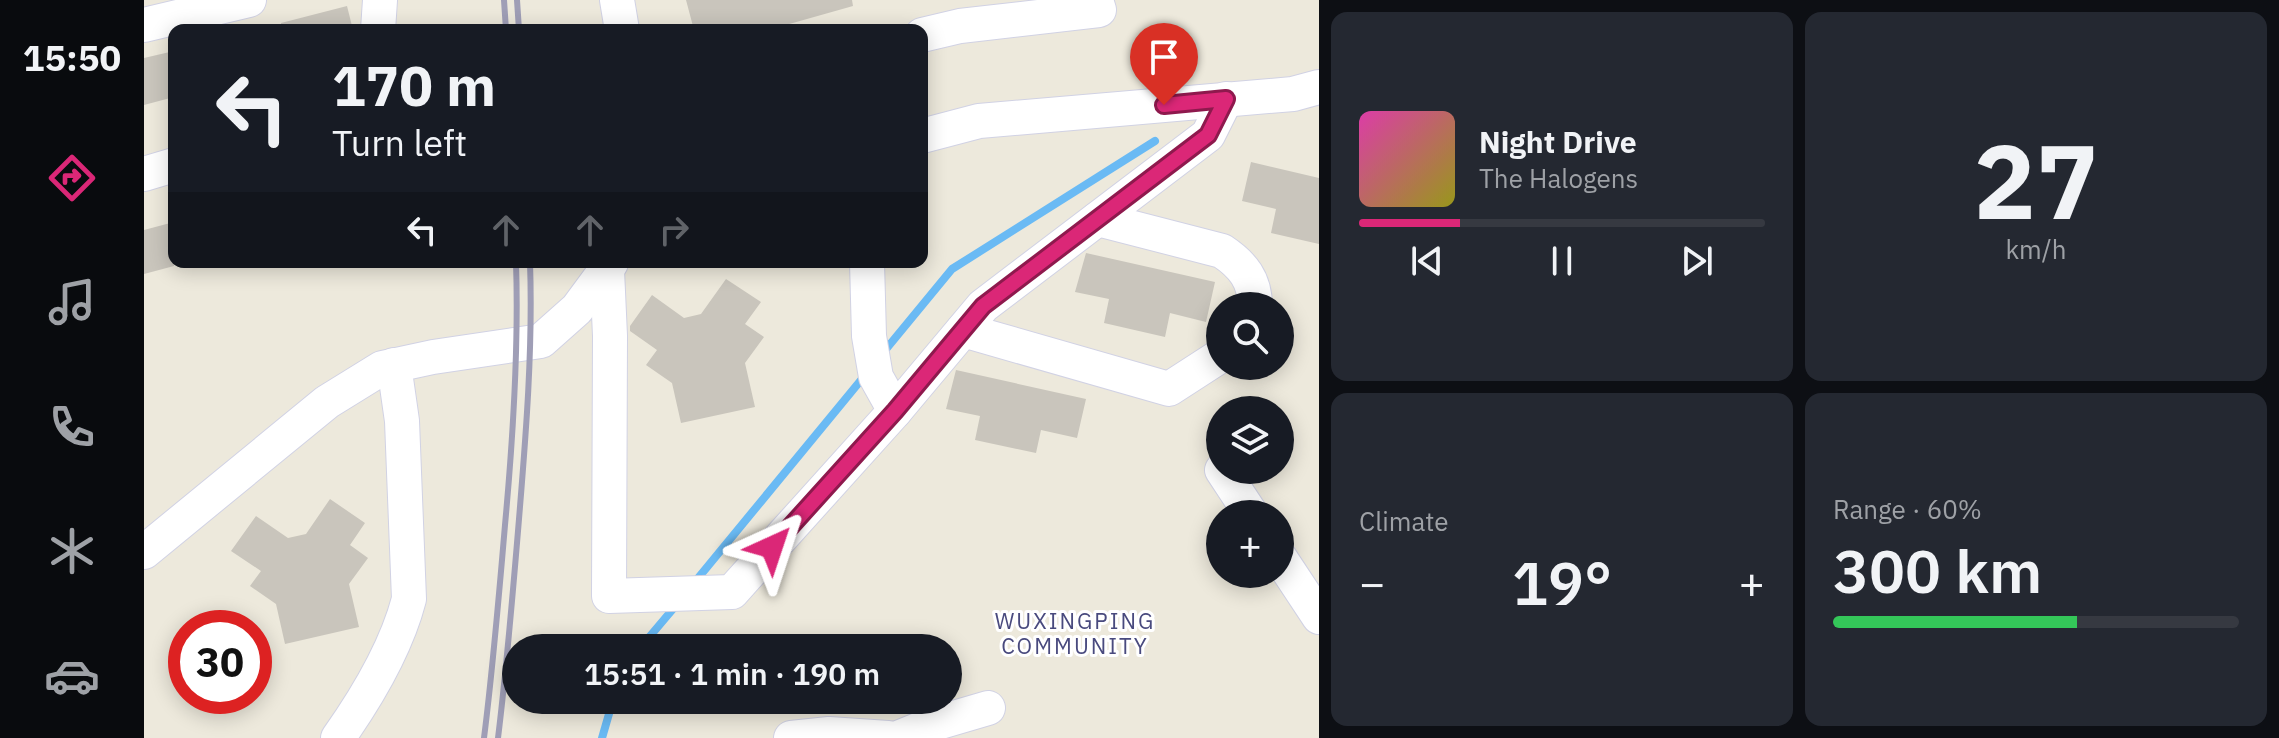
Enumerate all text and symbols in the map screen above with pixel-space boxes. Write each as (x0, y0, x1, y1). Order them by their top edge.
pin (1130, 23, 1198, 105)
text: 15:50 (23, 34, 121, 81)
icon: arrive (1142, 35, 1186, 79)
text: 170 m (332, 49, 496, 121)
icon: left (200, 56, 304, 160)
text: 27 (1974, 112, 2098, 248)
text: Turn left (332, 119, 467, 166)
text: Night Drive (1479, 122, 1637, 161)
icon: directions (44, 150, 100, 206)
text: The Halogens (1479, 161, 1638, 195)
icon: left (400, 208, 444, 252)
icon: ahead (484, 208, 528, 252)
icon: ahead (568, 208, 612, 252)
icon: right (652, 208, 696, 252)
text: km/h (2005, 232, 2067, 266)
icon: previous (1405, 239, 1449, 283)
icon: pause (1540, 239, 1584, 283)
icon: next (1675, 239, 1719, 283)
icon: music (44, 274, 100, 330)
map controls (1206, 292, 1294, 588)
button: search (1206, 292, 1294, 380)
button: layers (1206, 396, 1294, 484)
icon: phone (44, 399, 100, 455)
text: Range · 60% (1833, 492, 1982, 526)
button: + (1206, 500, 1294, 588)
text: Climate (1359, 504, 1449, 538)
position arrow (730, 505, 814, 589)
icon: climate (44, 523, 100, 579)
text: 300 km (1833, 531, 2042, 610)
text: 19° (1512, 543, 1612, 622)
text: − (1359, 554, 1385, 611)
text: + (1739, 554, 1765, 611)
district label: WUXINGPING COMMUNITY (995, 606, 1155, 660)
speed limit sign: 30 (168, 610, 272, 714)
icon: car (44, 648, 100, 704)
text: 15:51 · 1 min · 190 m (584, 654, 880, 693)

